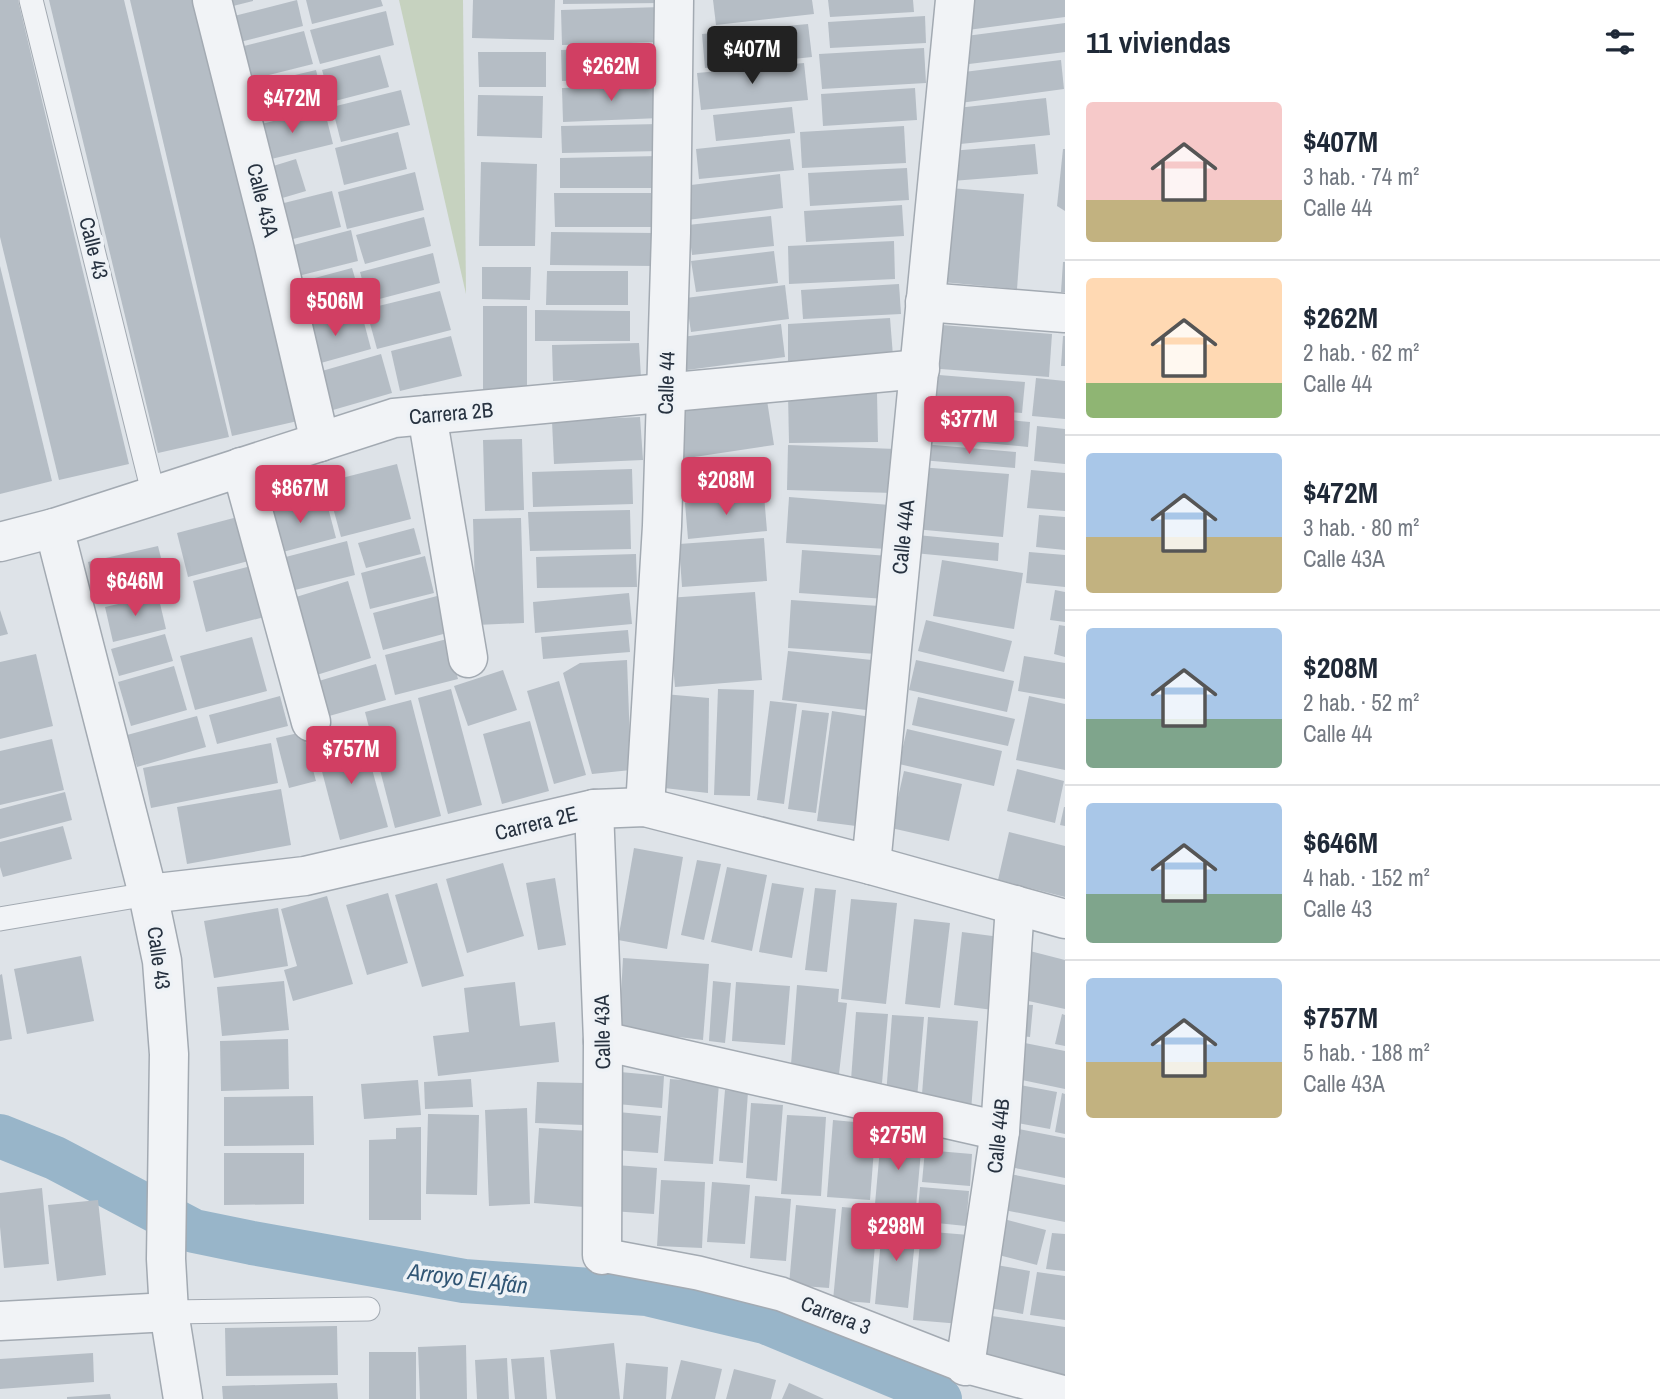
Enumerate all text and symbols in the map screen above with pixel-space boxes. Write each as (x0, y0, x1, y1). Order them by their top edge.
text: 11 viviendas (1086, 22, 1231, 62)
icon: filters (1601, 23, 1639, 61)
pin: $407M (703, 27, 801, 86)
text: $407M (723, 33, 781, 64)
pin: $262M (562, 43, 660, 103)
text: $262M (582, 50, 640, 81)
pin: $472M (243, 76, 341, 135)
text: $472M (263, 82, 321, 113)
text: $407M (1303, 121, 1378, 161)
icon: home (1142, 130, 1226, 214)
street label: Calle 43A (240, 160, 286, 240)
text: 3 hab. · 74 m² (1303, 161, 1419, 192)
text: Calle 44 (1303, 192, 1372, 223)
street label: Calle 43 (72, 214, 116, 282)
pin: $506M (286, 278, 384, 338)
text: $506M (306, 285, 364, 316)
text: $262M (1303, 297, 1378, 337)
icon: home (1142, 306, 1226, 390)
text: 2 hab. · 62 m² (1303, 337, 1419, 368)
street label: Calle 44 (650, 351, 682, 415)
text: Calle 44 (1303, 368, 1372, 399)
street label: Carrera 2B (408, 395, 494, 431)
pin: $377M (920, 396, 1018, 456)
text: $377M (940, 403, 998, 434)
pin: $208M (677, 458, 775, 517)
text: $208M (697, 464, 755, 495)
pin: $867M (251, 466, 349, 525)
text: $867M (271, 472, 329, 503)
text: $472M (1303, 472, 1378, 512)
icon: home (1142, 481, 1226, 565)
street label: Calle 44A (885, 498, 921, 576)
text: 3 hab. · 80 m² (1303, 512, 1419, 543)
text: Calle 43A (1303, 543, 1385, 574)
pin: $646M (86, 558, 184, 618)
text: $646M (106, 565, 164, 596)
text: $208M (1303, 647, 1378, 687)
icon: home (1142, 656, 1226, 740)
text: 2 hab. · 52 m² (1303, 687, 1419, 718)
text: Calle 44 (1303, 718, 1372, 749)
pin: $757M (302, 726, 400, 786)
text: $757M (322, 733, 380, 764)
street label: Carrera 2E (492, 799, 580, 847)
text: $646M (1303, 822, 1378, 862)
icon: home (1142, 831, 1226, 915)
text: 4 hab. · 152 m² (1303, 862, 1430, 893)
text: Calle 43 (1303, 893, 1372, 924)
street label: Calle 43 (140, 925, 178, 991)
street label: Calle 43A (587, 994, 617, 1070)
text: $757M (1303, 997, 1378, 1037)
icon: home (1142, 1006, 1226, 1090)
text: 5 hab. · 188 m² (1303, 1037, 1430, 1068)
text: Calle 43A (1303, 1068, 1385, 1099)
street label: Calle 44B (980, 1097, 1016, 1175)
pin: $275M (849, 1112, 947, 1172)
text: $275M (869, 1119, 927, 1150)
pin: $298M (847, 1204, 945, 1263)
text: $298M (867, 1210, 925, 1241)
water label: Arroyo El Afán (405, 1255, 530, 1301)
street label: Carrera 3 (797, 1288, 875, 1342)

